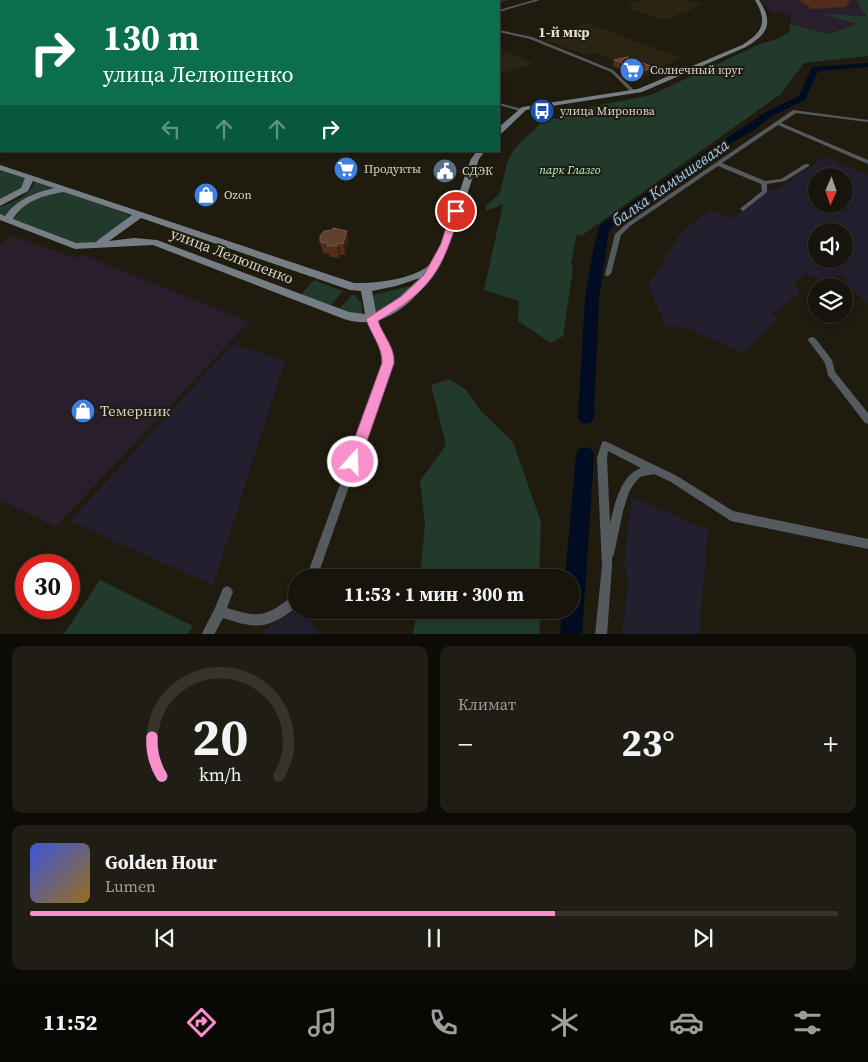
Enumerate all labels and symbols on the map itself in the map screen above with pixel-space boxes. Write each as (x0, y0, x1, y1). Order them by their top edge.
district label: 1-й мкр (538, 22, 590, 42)
supermarket icon: Солнечный круг (619, 57, 645, 83)
place label: Солнечный круг (650, 62, 744, 78)
bus stop icon: улица Миронова (529, 98, 555, 124)
place label: улица Миронова (560, 103, 656, 119)
water label: балка Камышеваха (607, 133, 734, 231)
supermarket icon: Продукты (333, 156, 359, 182)
public building icon: СДЭК (432, 158, 458, 184)
place label: Продукты (364, 161, 421, 177)
park label: парк Глазго (539, 162, 601, 178)
place label: СДЭК (462, 163, 493, 179)
north arrow (808, 168, 852, 212)
shop icon: Ozon (193, 182, 219, 208)
place label: Ozon (224, 187, 252, 203)
pin (435, 190, 477, 232)
street label: улица Лелюшенко (168, 222, 297, 289)
shop icon: Темерник (70, 398, 96, 424)
place label: Темерник (100, 400, 171, 421)
position arrow (326, 435, 378, 487)
speed limit sign: 30 (15, 554, 80, 619)

